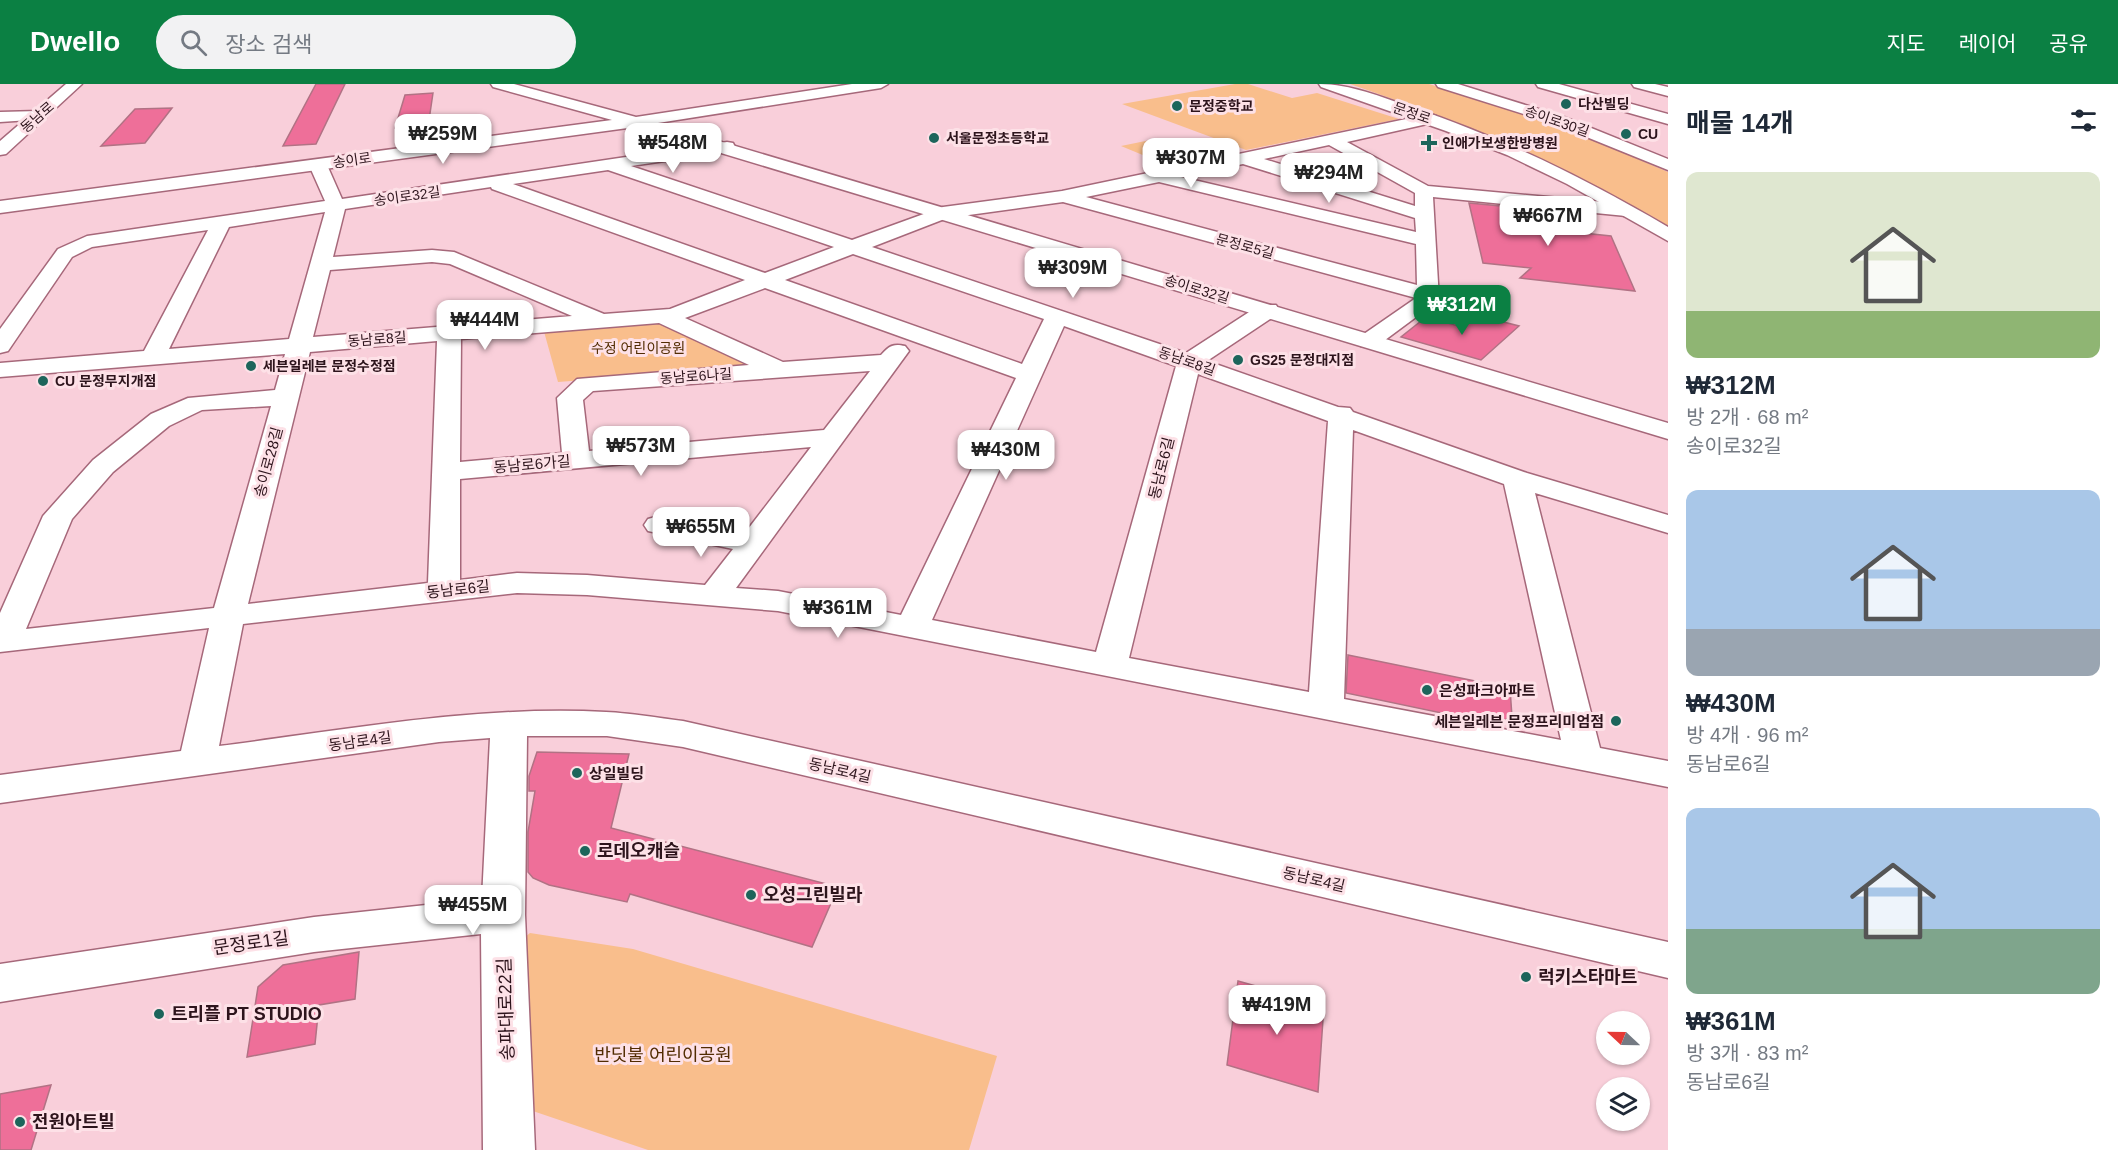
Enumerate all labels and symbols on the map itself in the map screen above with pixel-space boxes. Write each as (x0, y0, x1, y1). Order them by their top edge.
place label: 다산빌딩 (1578, 96, 1630, 112)
marker: 다산빌딩 (1559, 97, 1573, 111)
street label: 동남로 (17, 98, 57, 136)
place label: 문정중학교 (1189, 98, 1254, 114)
marker: 문정중학교 (1170, 99, 1184, 113)
street label: 문정로 (1391, 99, 1433, 127)
street label: 송이로30길 (1523, 103, 1591, 139)
pin: ₩259M (401, 114, 485, 165)
pin: ₩548M (631, 123, 715, 174)
place label: CU (1638, 126, 1658, 142)
marker: CU (1619, 127, 1633, 141)
place label: 서울문정초등학교 (946, 130, 1049, 146)
marker: 서울문정초등학교 (927, 131, 941, 145)
marker: 인애가보생한방병원 (1420, 134, 1438, 152)
place label: 인애가보생한방병원 (1442, 135, 1558, 151)
pin: ₩307M (1149, 138, 1233, 189)
street label: 송이로 (332, 149, 372, 171)
pin: ₩294M (1287, 153, 1371, 204)
street label: 송이로32길 (373, 183, 441, 209)
pin: ₩667M (1506, 196, 1590, 247)
street label: 문정로5길 (1214, 231, 1276, 261)
pin: ₩309M (1031, 248, 1115, 299)
street label: 송이로32길 (1163, 272, 1231, 306)
pin: ₩312M (1420, 285, 1504, 336)
pin: ₩444M (443, 300, 527, 351)
street label: 동남로8길 (347, 329, 407, 349)
park label: 수정 어린이공원 (591, 340, 685, 356)
street label: 동남로8길 (1156, 344, 1218, 378)
place label: GS25 문정대지점 (1250, 352, 1354, 368)
marker: GS25 문정대지점 (1231, 353, 1245, 367)
place label: 세븐일레븐 문정수정점 (263, 358, 396, 374)
marker: 세븐일레븐 문정수정점 (244, 359, 258, 373)
street label: 동남로6나길 (659, 366, 733, 386)
place label: CU 문정무지개점 (55, 373, 156, 389)
marker: CU 문정무지개점 (36, 374, 50, 388)
street label: 송이로28길 (250, 425, 286, 499)
pin: ₩573M (599, 426, 683, 477)
pin: ₩430M (964, 430, 1048, 481)
street label: 동남로6길 (1145, 435, 1177, 501)
street label: 동남로6가길 (493, 452, 571, 476)
pin: ₩655M (659, 507, 743, 558)
street label: 동남로6길 (426, 577, 490, 601)
pin: ₩361M (796, 588, 880, 639)
place label: 은성파크아파트 (1439, 682, 1536, 699)
marker: 은성파크아파트 (1420, 683, 1434, 697)
place label: 세븐일레븐 문정프리미엄점 (1434, 713, 1604, 730)
marker: 세븐일레븐 문정프리미엄점 (1609, 714, 1623, 728)
street label: 동남로4길 (327, 728, 393, 754)
street label: 동남로4길 (807, 755, 873, 785)
place label: 상일빌딩 (589, 765, 644, 782)
marker: 상일빌딩 (570, 766, 584, 780)
place label: 로데오캐슬 (597, 841, 680, 861)
marker: 로데오캐슬 (578, 844, 592, 858)
street label: 동남로4길 (1281, 864, 1347, 894)
pin: ₩455M (431, 885, 515, 936)
place label: 오성그린빌라 (763, 885, 863, 905)
marker: 오성그린빌라 (744, 888, 758, 902)
street label: 문정로1길 (212, 928, 290, 958)
street label: 송파대로22길 (494, 957, 518, 1061)
place label: 럭키스타마트 (1538, 967, 1637, 987)
marker: 럭키스타마트 (1519, 970, 1533, 984)
pin: ₩419M (1235, 985, 1319, 1036)
place label: 트리플 PT STUDIO (171, 1004, 322, 1024)
marker: 트리플 PT STUDIO (152, 1007, 166, 1021)
north arrow (1596, 1011, 1650, 1065)
park label: 반딧불 어린이공원 (594, 1045, 732, 1065)
place label: 전원아트빌 (32, 1112, 115, 1132)
marker: 전원아트빌 (13, 1115, 27, 1129)

